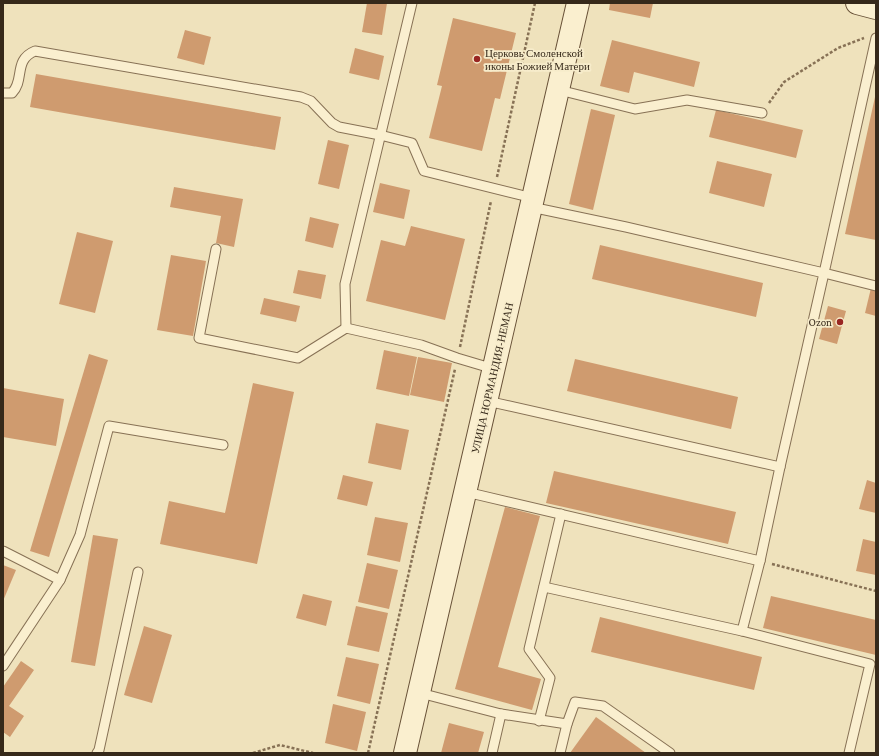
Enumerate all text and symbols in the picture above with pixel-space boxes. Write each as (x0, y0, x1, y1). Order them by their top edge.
place label: Церковь Смоленской иконы Божией Матери (485, 47, 590, 72)
marker: Церковь Смоленской иконы Божией Матери (472, 54, 482, 64)
street label: УЛИЦА НОРМАНДИЯ-НЕМАН (469, 301, 515, 455)
place label: Ozon (809, 316, 832, 328)
marker: Ozon (835, 317, 845, 327)

